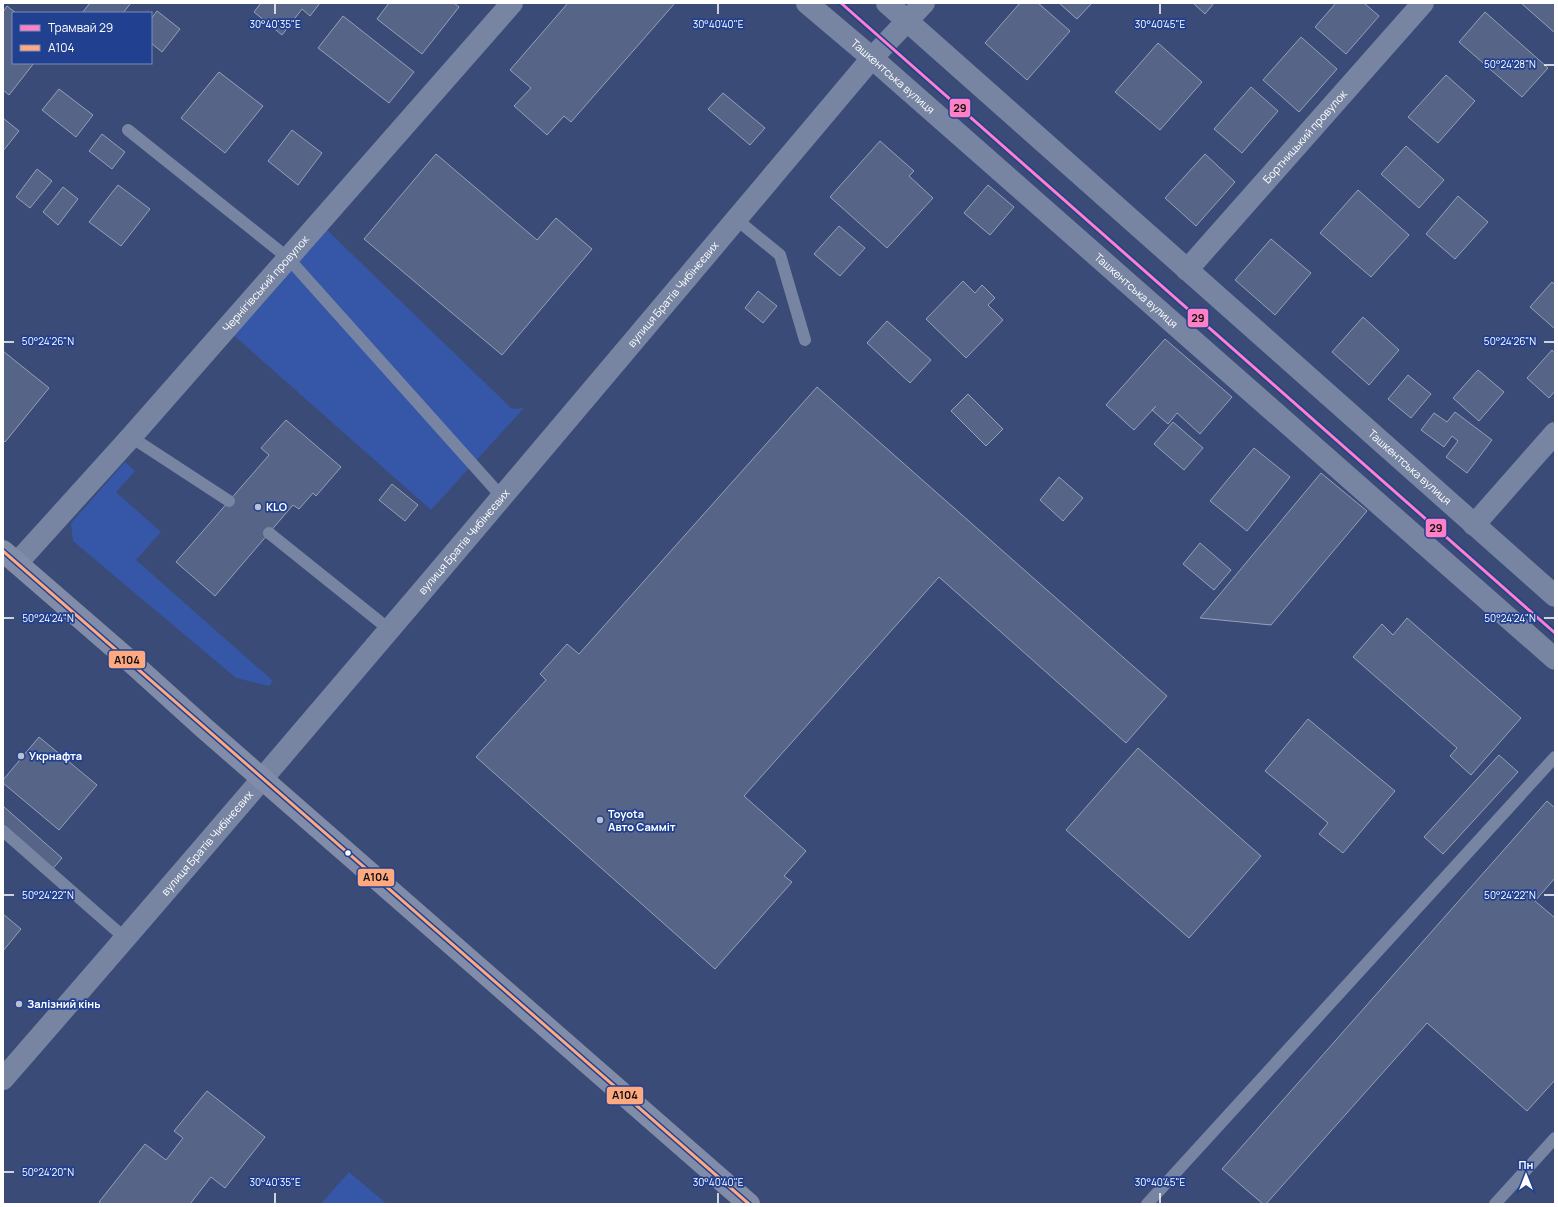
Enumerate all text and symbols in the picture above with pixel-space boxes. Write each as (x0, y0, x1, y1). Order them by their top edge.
legend (12, 12, 152, 64)
text: 30°40'35"E (249, 17, 301, 31)
text: 30°40'40"E (693, 17, 744, 31)
text: 30°40'45"E (1135, 17, 1185, 31)
text: Трамвай 29 (48, 19, 113, 36)
street label: Ташкентська вулиця (848, 35, 938, 117)
text: А104 (48, 39, 75, 56)
text: 50°24'28"N (1484, 57, 1536, 71)
street label: Бортницький провулок (1259, 86, 1350, 186)
line badge: 29 (949, 98, 971, 118)
text: 29 (953, 100, 967, 115)
street label: Чернігівський провулок (219, 231, 312, 335)
street label: вулиця Братів Чибінєєвих (624, 238, 722, 350)
street label: Ташкентська вулиця (1091, 249, 1181, 331)
line badge: 29 (1187, 308, 1209, 328)
text: 29 (1191, 310, 1205, 325)
text: 50°24'26"N (22, 334, 74, 348)
text: 50°24'26"N (1484, 334, 1536, 348)
street label: Ташкентська вулиця (1365, 426, 1455, 508)
street label: вулиця Братів Чибінєєвих (415, 485, 513, 597)
place label: KLO (266, 499, 287, 514)
marker: KLO (253, 502, 263, 512)
line badge: 29 (1425, 518, 1447, 538)
text: 29 (1429, 520, 1443, 535)
text: 50°24'24"N (22, 611, 74, 625)
text: 50°24'24"N (1484, 611, 1536, 625)
line badge: А104 (108, 650, 146, 669)
text: А104 (114, 652, 140, 667)
place label: Укрнафта (29, 748, 82, 763)
marker: Укрнафта (16, 751, 26, 761)
street label: вулиця Братів Чибінєєвих (157, 787, 256, 898)
place label: Toyota Авто Самміт (608, 806, 676, 834)
marker: Toyota Авто Самміт (595, 815, 605, 825)
unlabelled marker (343, 848, 353, 858)
line badge: А104 (357, 868, 395, 887)
text: А104 (363, 869, 389, 884)
text: 50°24'22"N (22, 888, 74, 902)
text: 50°24'22"N (1484, 888, 1536, 902)
place label: Залізний кінь (27, 996, 100, 1011)
marker: Залізний кінь (14, 999, 24, 1009)
line badge: А104 (606, 1086, 644, 1105)
text: А104 (612, 1087, 638, 1102)
north arrow (1506, 1155, 1546, 1195)
text: Пн (1519, 1157, 1534, 1172)
text: 50°24'20"N (22, 1165, 74, 1179)
text: 30°40'35"E (249, 1175, 301, 1189)
text: 30°40'40"E (693, 1175, 744, 1189)
text: 30°40'45"E (1135, 1175, 1185, 1189)

